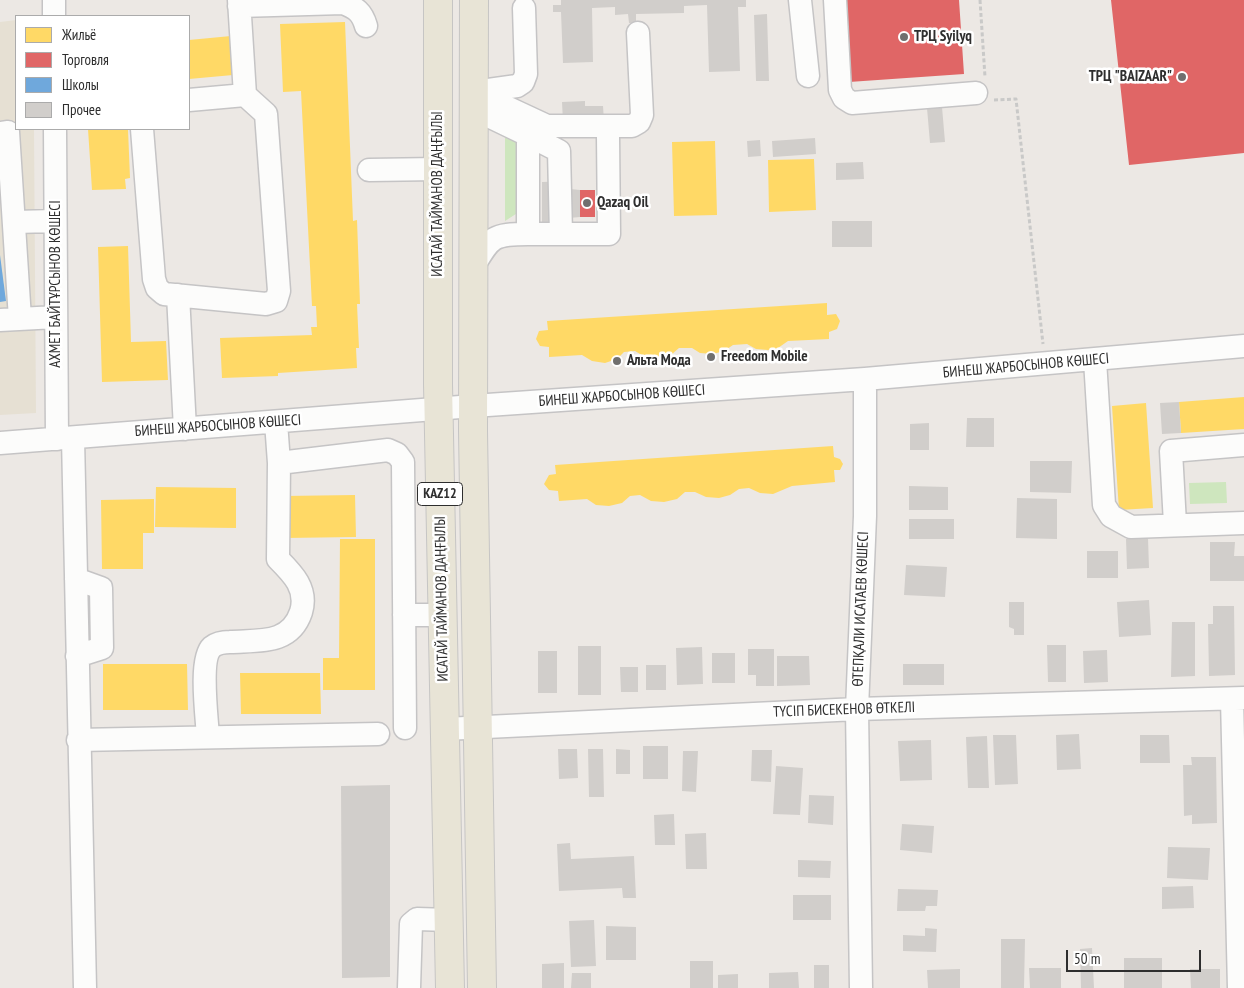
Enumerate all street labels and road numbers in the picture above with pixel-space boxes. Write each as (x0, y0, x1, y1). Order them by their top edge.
street label: ИСАТАЙ ТАЙМАНОВ ДАҢҒЫЛЫ (429, 111, 447, 277)
street label: АХМЕТ БАЙТҰРСЫНОВ КӨШЕСІ (47, 200, 65, 368)
street label: БИНЕШ ЖАРБОСЫНОВ КӨШЕСІ (942, 350, 1110, 382)
street label: БИНЕШ ЖАРБОСЫНОВ КӨШЕСІ (538, 381, 706, 411)
street label: БИНЕШ ЖАРБОСЫНОВ КӨШЕСІ (134, 411, 302, 441)
road number: KAZ12 (418, 482, 462, 506)
street label: ИСАТАЙ ТАЙМАНОВ ДАҢҒЫЛЫ (432, 516, 452, 682)
street label: ӨТЕПҚАЛИ ИСАТАЕВ КӨШЕСІ (849, 531, 873, 687)
street label: ТҮСІП БИСЕКЕНОВ ӨТКЕЛІ (773, 699, 915, 721)

